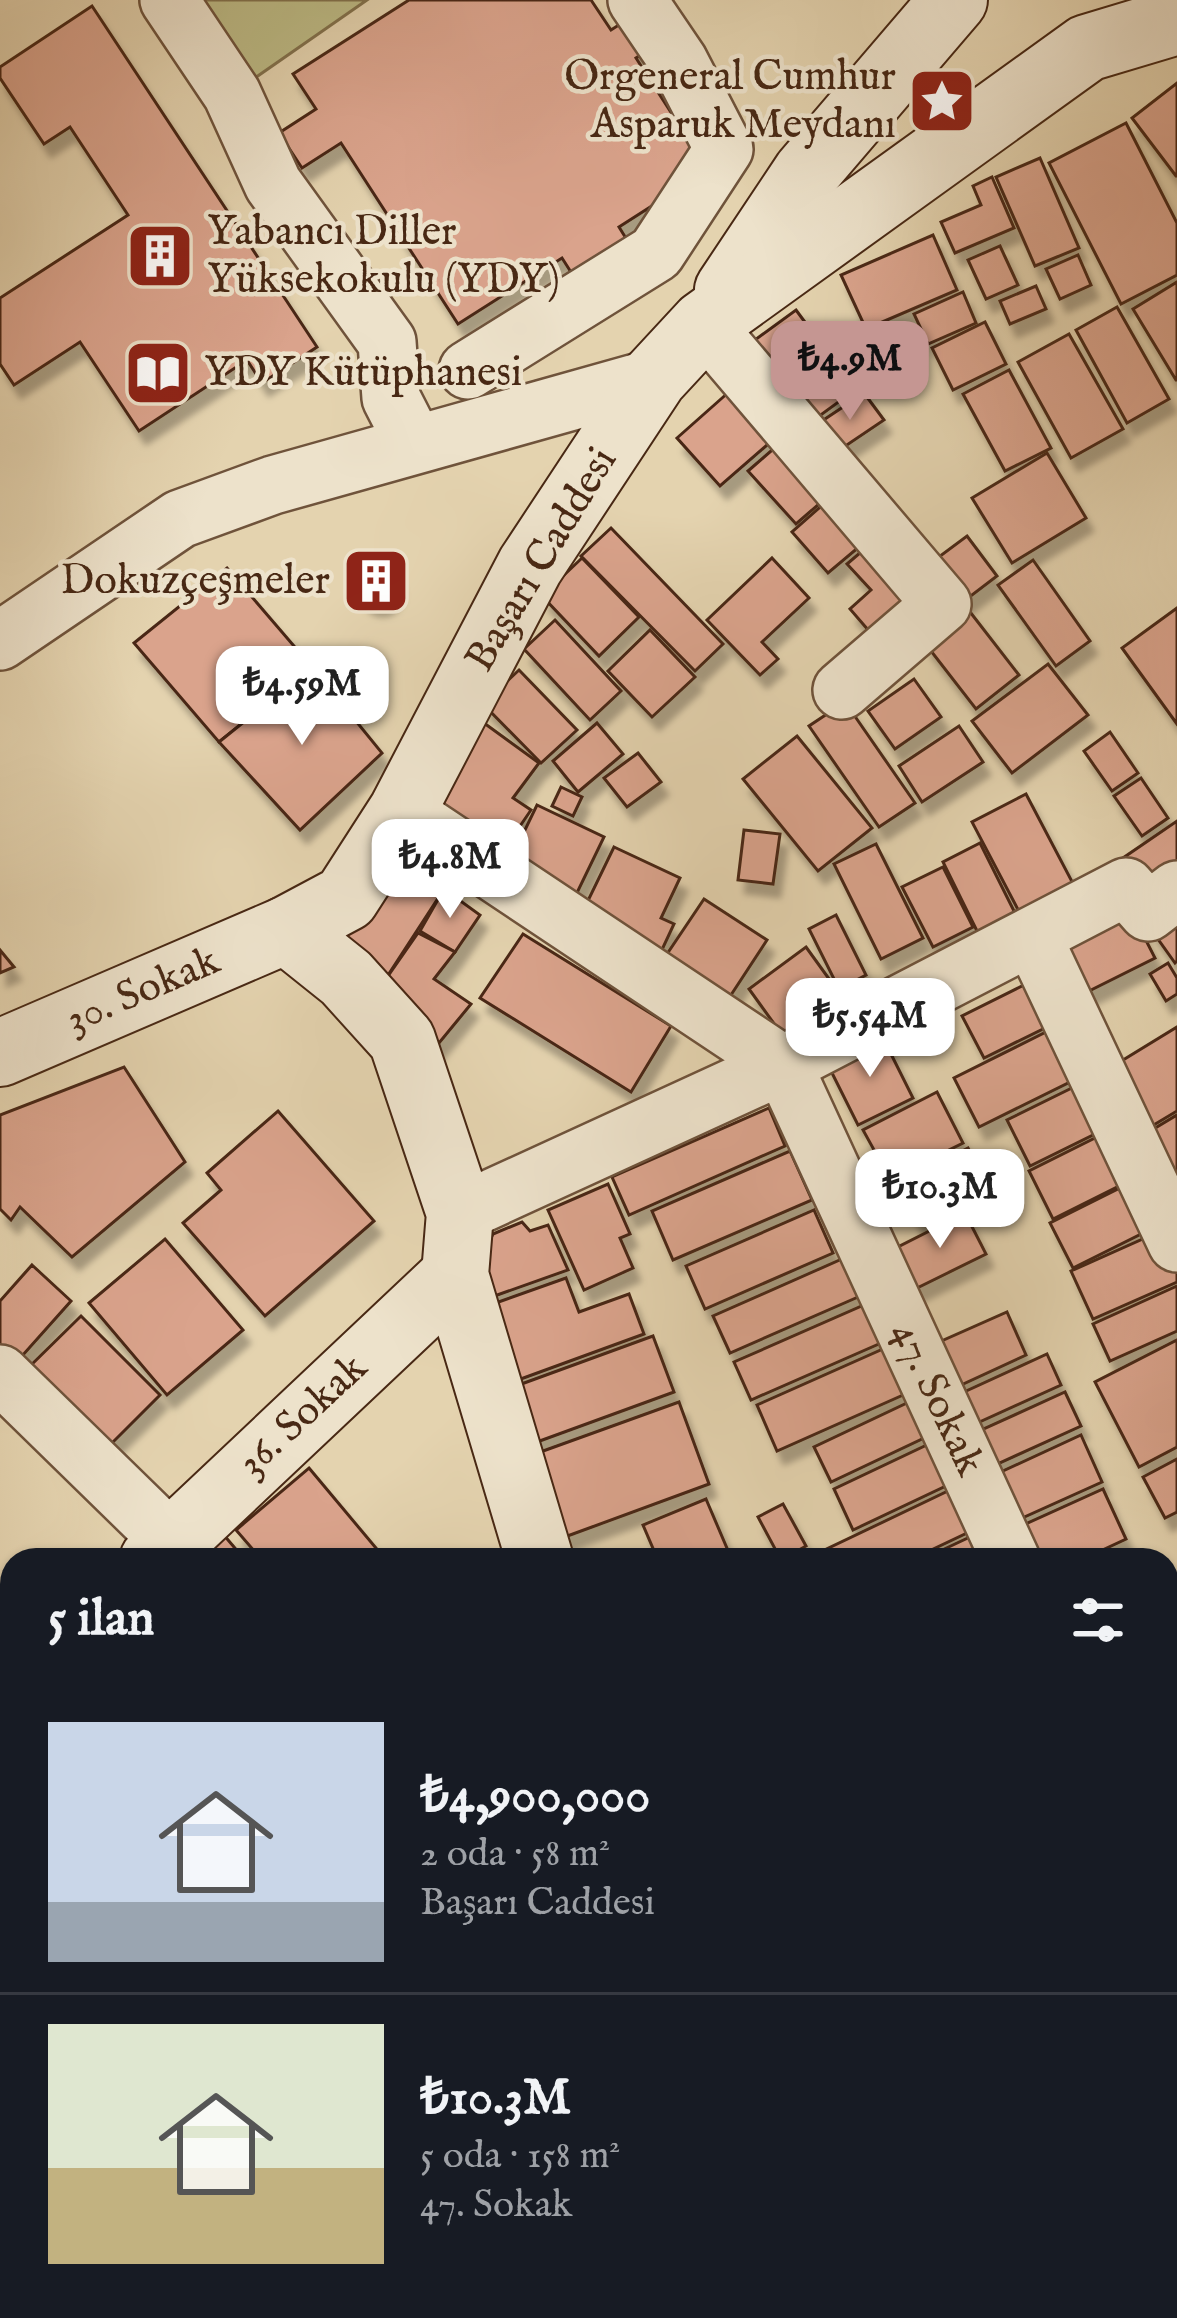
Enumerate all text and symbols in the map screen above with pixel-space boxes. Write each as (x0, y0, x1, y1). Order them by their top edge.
place label: Orgeneral Cumhur Asparuk Meydanı (564, 51, 896, 152)
place icon: Orgeneral Cumhur Asparuk Meydanı (907, 66, 977, 136)
place label: Yabancı Diller Yüksekokulu (YDY) (207, 206, 560, 307)
building icon: Yabancı Diller Yüksekokulu (YDY) (125, 221, 195, 291)
pin: ₺4.9M (766, 321, 934, 423)
text: ₺4.9M (798, 335, 902, 384)
library icon: YDY Kütüphanesi (123, 338, 193, 408)
place label: YDY Kütüphanesi (204, 347, 522, 400)
street label: Başarı Caddesi (454, 438, 630, 682)
building icon: Dokuzçeşmeler (341, 546, 411, 616)
place label: Dokuzçeşmeler (60, 555, 330, 608)
pin: ₺4.59M (204, 646, 400, 748)
text: ₺4.59M (243, 660, 361, 709)
pin: ₺4.8M (366, 819, 534, 921)
text: ₺4.8M (399, 833, 501, 882)
street label: 30. Sokak (58, 935, 228, 1047)
pin: ₺5.54M (772, 978, 968, 1080)
text: ₺5.54M (813, 992, 927, 1041)
pin: ₺10.3M (842, 1149, 1038, 1251)
text: ₺10.3M (882, 1163, 998, 1212)
street label: 47. Sokak (878, 1313, 996, 1485)
street label: 36. Sokak (227, 1342, 379, 1489)
icon: filters (1065, 1587, 1131, 1653)
text: 5 ilan (48, 1588, 154, 1653)
text: ₺4,900,000 (420, 1765, 650, 1830)
icon: home (144, 1770, 288, 1914)
text: 2 oda · 58 m² (420, 1830, 610, 1879)
text: Başarı Caddesi (420, 1879, 655, 1928)
text: ₺10.3M (420, 2067, 571, 2132)
icon: home (144, 2072, 288, 2216)
text: 5 oda · 158 m² (420, 2132, 620, 2181)
text: 47. Sokak (420, 2181, 572, 2230)

